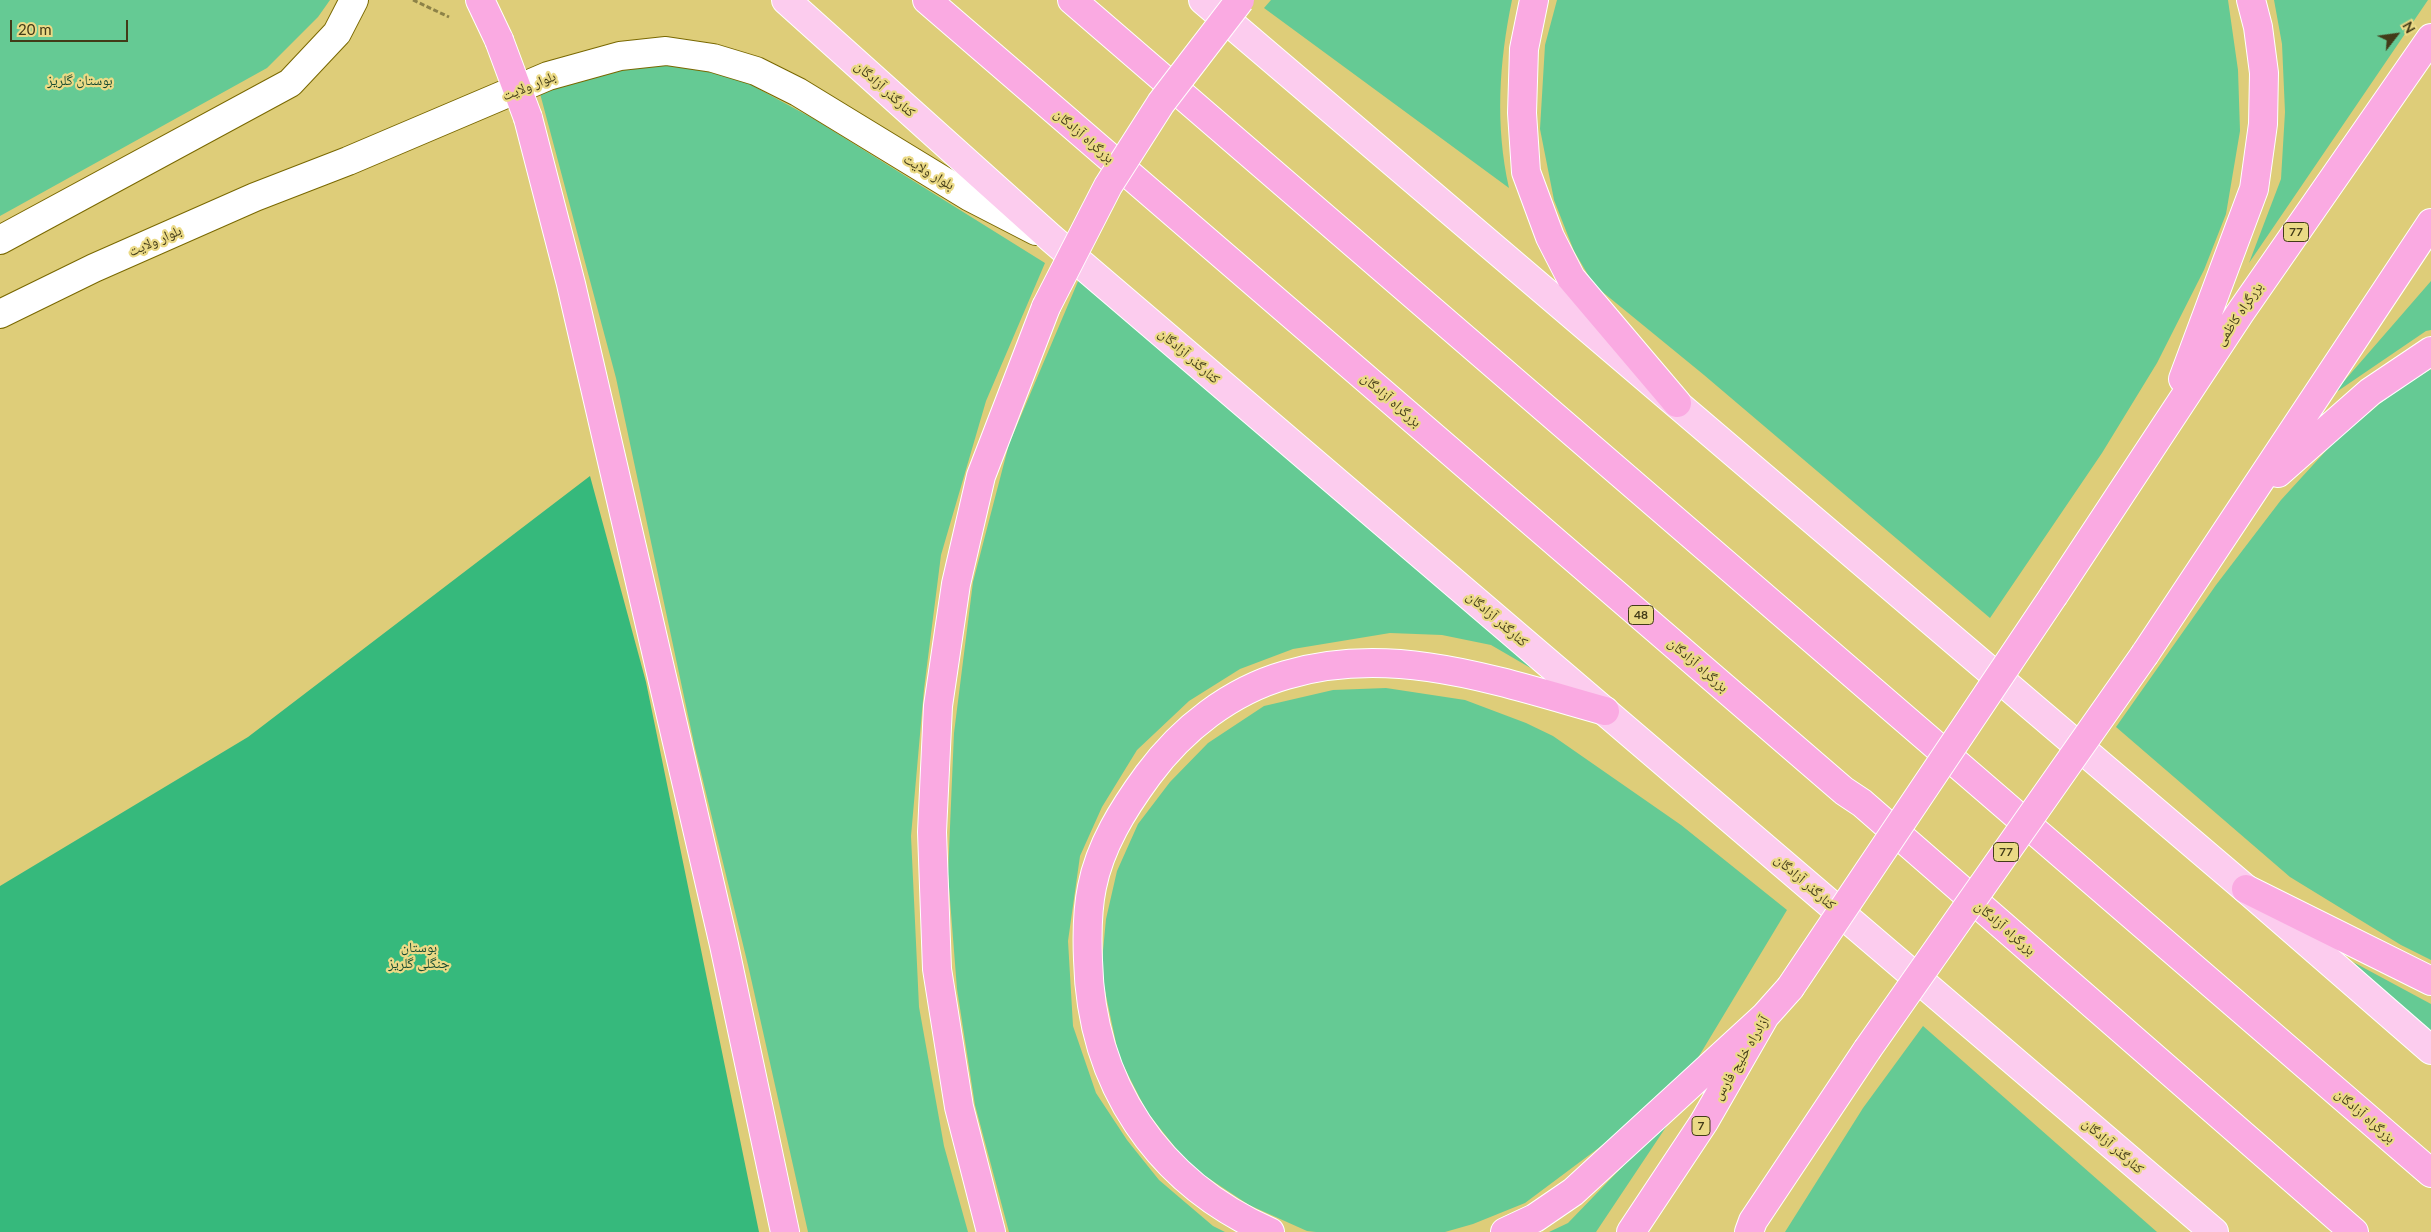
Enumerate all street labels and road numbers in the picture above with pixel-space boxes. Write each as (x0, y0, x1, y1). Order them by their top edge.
street label: کنارگذر آزادگان (851, 57, 919, 121)
street label: بلوار ولایت (500, 68, 558, 104)
street label: بزرگراه آزادگان (1050, 105, 1118, 167)
street label: بلوار ولایت (901, 150, 957, 194)
street label: بلوار ولایت (126, 222, 184, 260)
road number: 77 (2284, 222, 2308, 242)
street label: بزرگراه کاظمی (2212, 279, 2266, 349)
street label: کنارگذر آزادگان (1155, 325, 1223, 387)
street label: بزرگراه آزادگان (1357, 369, 1425, 431)
street label: کنارگذر آزادگان (1463, 588, 1531, 650)
road number: 48 (1628, 606, 1654, 624)
street label: بزرگراه آزادگان (1664, 634, 1732, 696)
road number: 77 (1994, 842, 2018, 862)
street label: کنارگذر آزادگان (1771, 851, 1839, 913)
street label: بزرگراه آزادگان (1971, 897, 2039, 959)
street label: آزادراه خلیج فارس (1709, 1013, 1773, 1103)
street label: بزرگراه آزادگان (2331, 1085, 2399, 1147)
street label: کنارگذر آزادگان (2079, 1115, 2147, 1177)
road number: 7 (1692, 1116, 1710, 1136)

